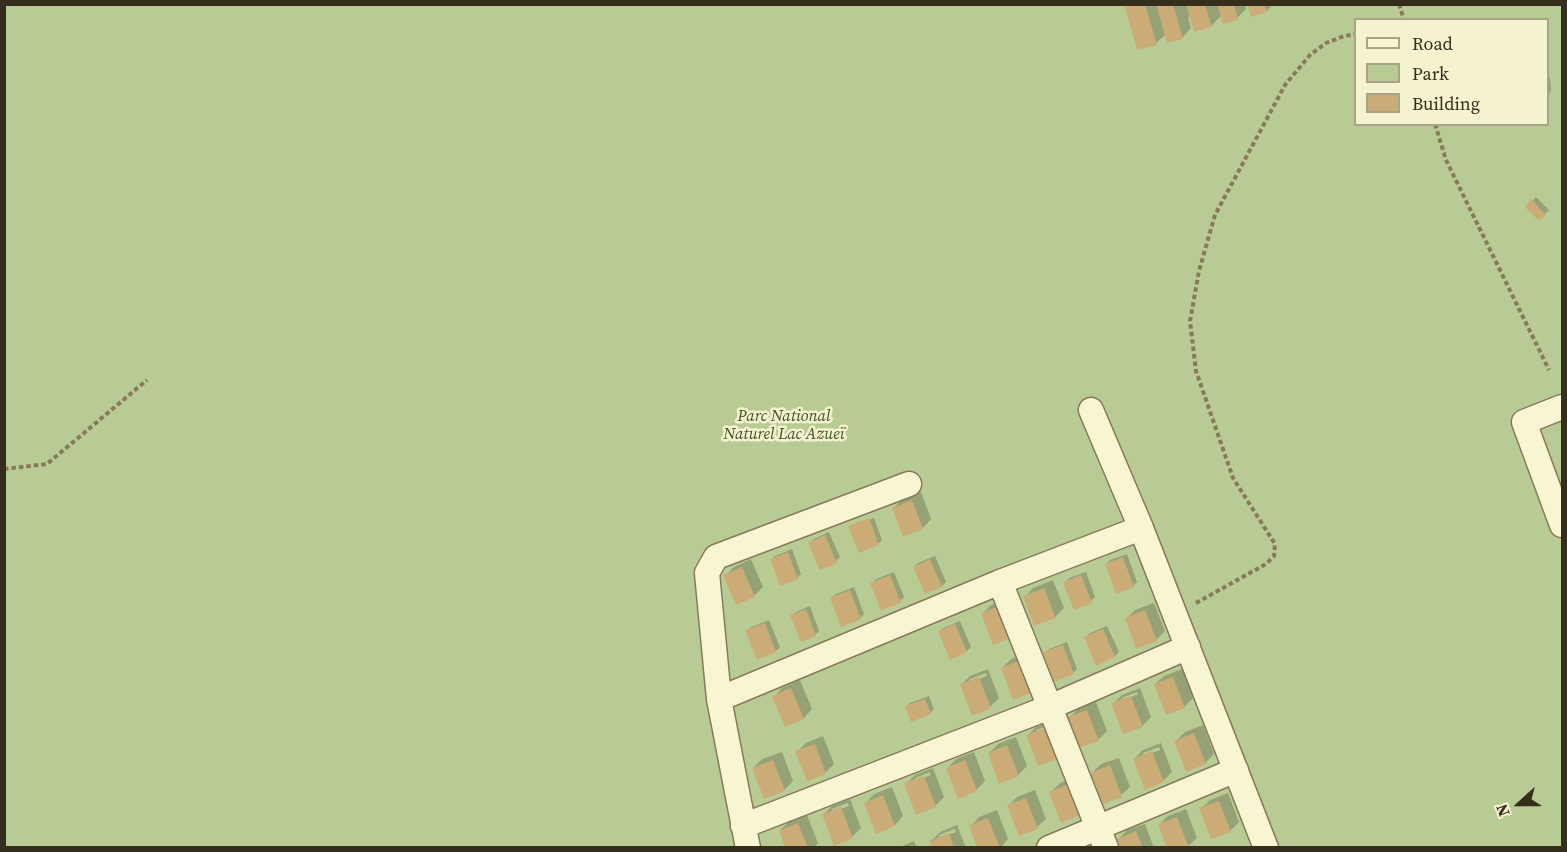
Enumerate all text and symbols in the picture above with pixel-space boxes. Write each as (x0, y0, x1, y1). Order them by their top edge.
legend (1354, 18, 1549, 126)
text: Road (1412, 31, 1453, 56)
text: Park (1412, 61, 1449, 86)
text: Building (1412, 91, 1480, 116)
park label: Parc National Naturel Lac Azueï (723, 407, 845, 445)
north arrow (1489, 774, 1549, 834)
text: N (1490, 801, 1515, 820)

